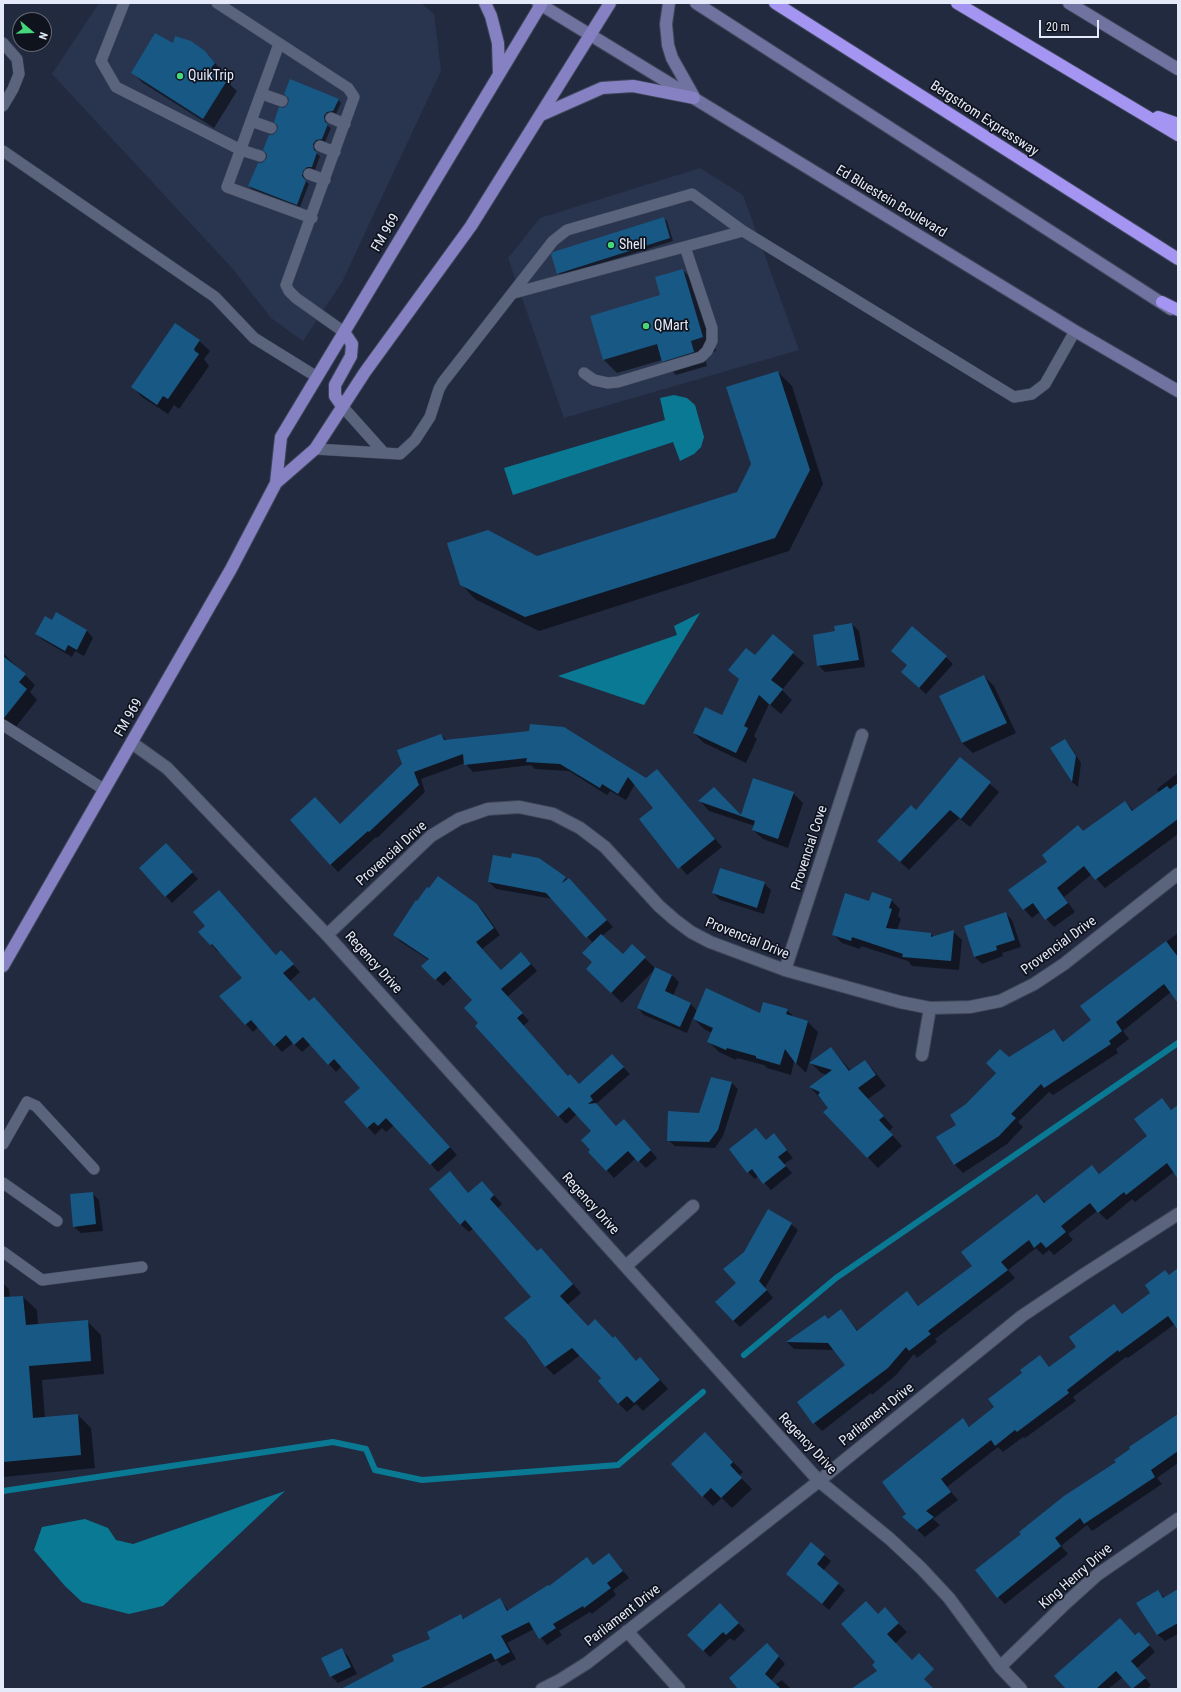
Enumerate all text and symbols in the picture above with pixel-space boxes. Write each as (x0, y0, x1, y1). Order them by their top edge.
north arrow (12, 12, 52, 52)
scale bar (1041, 12, 1101, 38)
text: 20 m (1046, 20, 1070, 34)
text: N (36, 30, 50, 41)
place label: QuikTrip (188, 68, 234, 84)
marker: QuikTrip (175, 71, 185, 81)
street label: Bergstrom Expressway (927, 78, 1041, 160)
street label: Ed Bluestein Boulevard (833, 162, 949, 242)
street label: FM 969 (368, 211, 404, 255)
place label: Shell (619, 237, 646, 253)
marker: Shell (606, 240, 616, 250)
place label: QMart (654, 318, 688, 334)
marker: QMart (641, 321, 651, 331)
street label: FM 969 (111, 696, 147, 740)
street label: Provencial Cove (788, 803, 832, 893)
street label: Provencial Drive (353, 818, 431, 890)
street label: Provencial Drive (1018, 913, 1100, 979)
street label: Provencial Drive (703, 915, 791, 963)
street label: Regency Drive (341, 929, 405, 997)
street label: Regency Drive (558, 1170, 622, 1238)
street label: Parliament Drive (836, 1380, 918, 1450)
street label: Regency Drive (774, 1410, 840, 1478)
street label: King Henry Drive (1036, 1541, 1116, 1613)
street label: Parliament Drive (582, 1581, 664, 1651)

